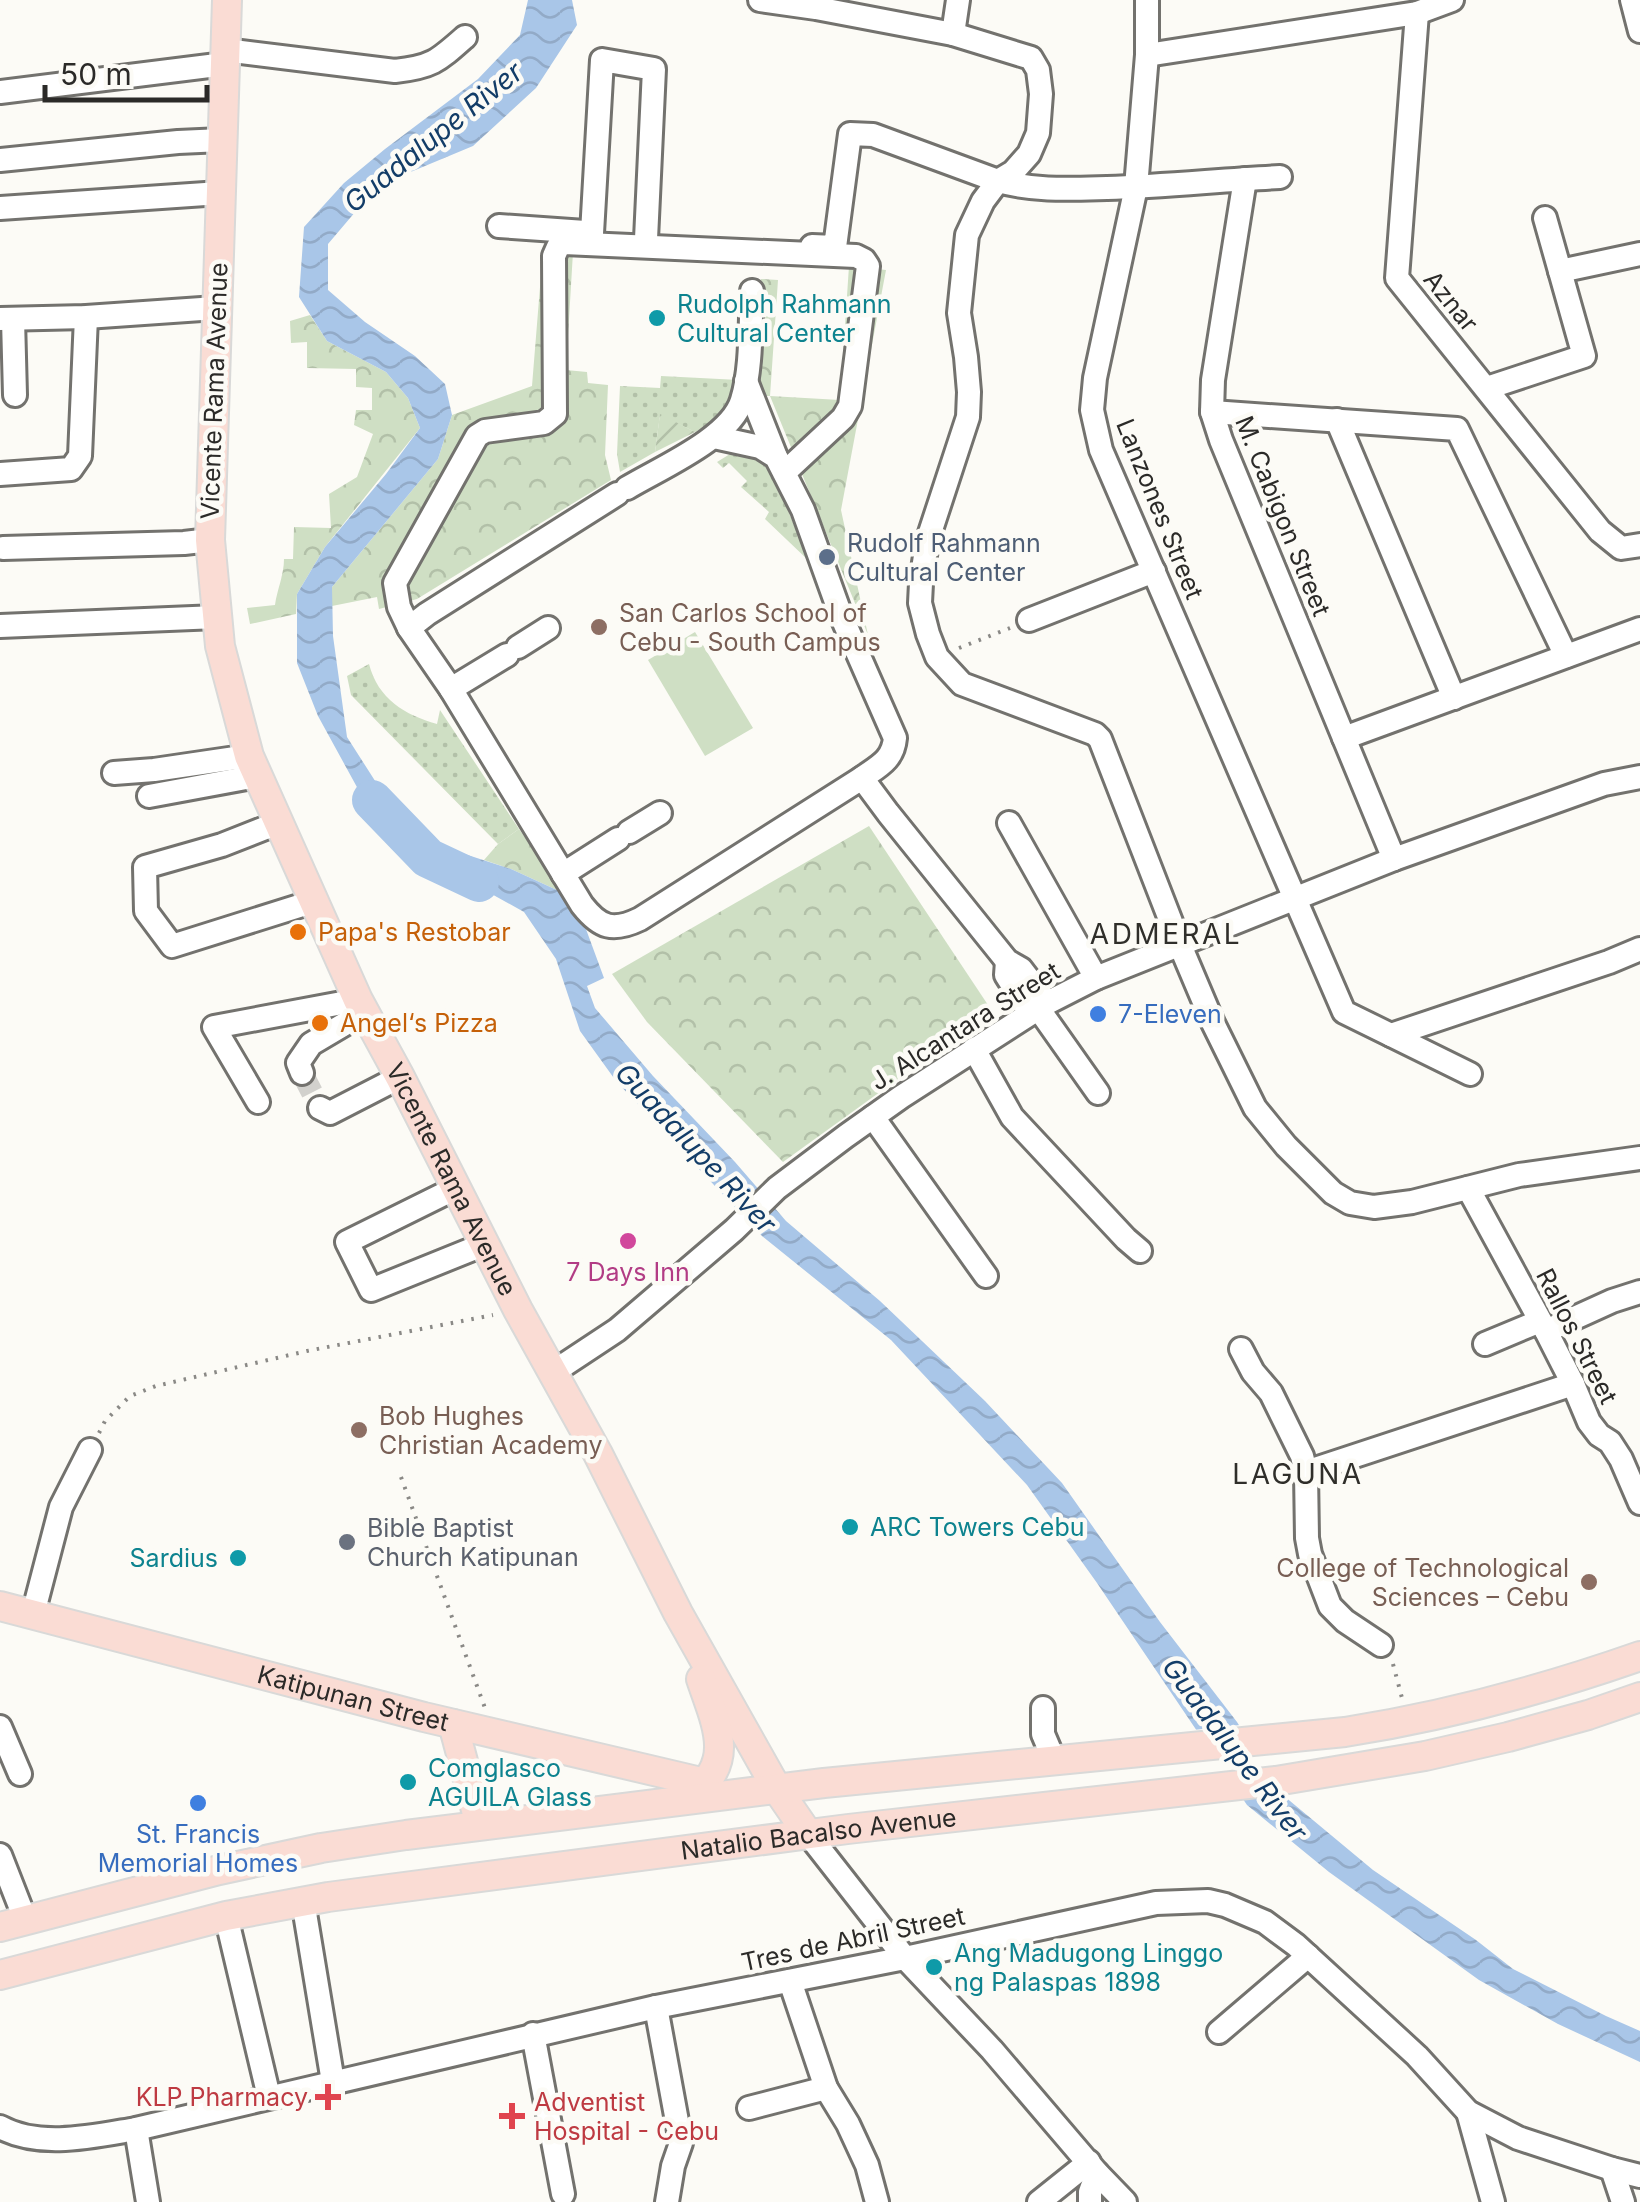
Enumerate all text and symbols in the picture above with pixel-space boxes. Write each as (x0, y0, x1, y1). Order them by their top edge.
scale bar (45, 40, 208, 102)
water label: Guadalupe River (337, 54, 530, 219)
text: 50 m (60, 56, 132, 92)
street label: Vicente Rama Avenue (195, 262, 233, 520)
street label: Aznar (1418, 265, 1484, 337)
place label: Rudolph Rahmann Cultural Center (677, 289, 892, 348)
marker: Rudolph Rahmann Cultural Center (646, 307, 668, 329)
street label: M. Cabigon Street (1229, 412, 1337, 620)
street label: Lanzones Street (1110, 415, 1210, 603)
place label: Rudolf Rahmann Cultural Center (847, 528, 1041, 587)
marker: Rudolf Rahmann Cultural Center (816, 546, 838, 568)
place label: San Carlos School of Cebu - South Campus (619, 598, 881, 657)
marker: San Carlos School of Cebu - South Campus (588, 616, 610, 638)
place label: Papa's Restobar (318, 917, 511, 947)
district label: ADMERAL (1090, 917, 1242, 951)
marker: Papa's Restobar (287, 921, 309, 943)
street label: J. Alcantara Street (865, 956, 1065, 1096)
place label: 7-Eleven (1118, 999, 1222, 1029)
marker: 7-Eleven (1087, 1003, 1109, 1025)
place label: Angel‘s Pizza (340, 1008, 498, 1038)
marker: Angel‘s Pizza (309, 1012, 331, 1034)
water label: Guadalupe River (608, 1056, 784, 1241)
street label: Vicente Rama Avenue (380, 1057, 523, 1301)
marker: 7 Days Inn (617, 1230, 639, 1252)
place label: 7 Days Inn (566, 1257, 690, 1287)
street label: Rallos Street (1530, 1263, 1624, 1409)
place label: Bob Hughes Christian Academy (379, 1401, 602, 1460)
marker: Bob Hughes Christian Academy (348, 1419, 370, 1441)
district label: LAGUNA (1232, 1457, 1364, 1491)
place label: ARC Towers Cebu (870, 1512, 1085, 1542)
place label: Bible Baptist Church Katipunan (367, 1513, 579, 1572)
marker: ARC Towers Cebu (839, 1516, 861, 1538)
marker: Bible Baptist Church Katipunan (336, 1531, 358, 1553)
place label: Sardius (130, 1543, 218, 1573)
marker: Sardius (227, 1547, 249, 1569)
place label: College of Technological Sciences – Cebu (1276, 1553, 1569, 1612)
marker: College of Technological Sciences – Cebu (1578, 1571, 1600, 1593)
water label: Guadalupe River (1155, 1651, 1316, 1848)
street label: Katipunan Street (254, 1659, 452, 1737)
place label: Comglasco AGUILA Glass (428, 1753, 592, 1812)
marker: Comglasco AGUILA Glass (397, 1771, 419, 1793)
marker: St. Francis Memorial Homes (187, 1792, 209, 1814)
street label: Natalio Bacalso Avenue (679, 1802, 958, 1866)
place label: St. Francis Memorial Homes (98, 1819, 298, 1878)
street label: Tres de Abril Street (739, 1901, 967, 1977)
place label: Ang Madugong Linggo ng Palaspas 1898 (954, 1938, 1223, 1997)
marker: Ang Madugong Linggo ng Palaspas 1898 (923, 1956, 945, 1978)
place label: KLP Pharmacy (136, 2082, 308, 2112)
marker: KLP Pharmacy (317, 2086, 339, 2108)
place label: Adventist Hospital - Cebu (534, 2087, 719, 2146)
marker: Adventist Hospital - Cebu (499, 2103, 525, 2129)

